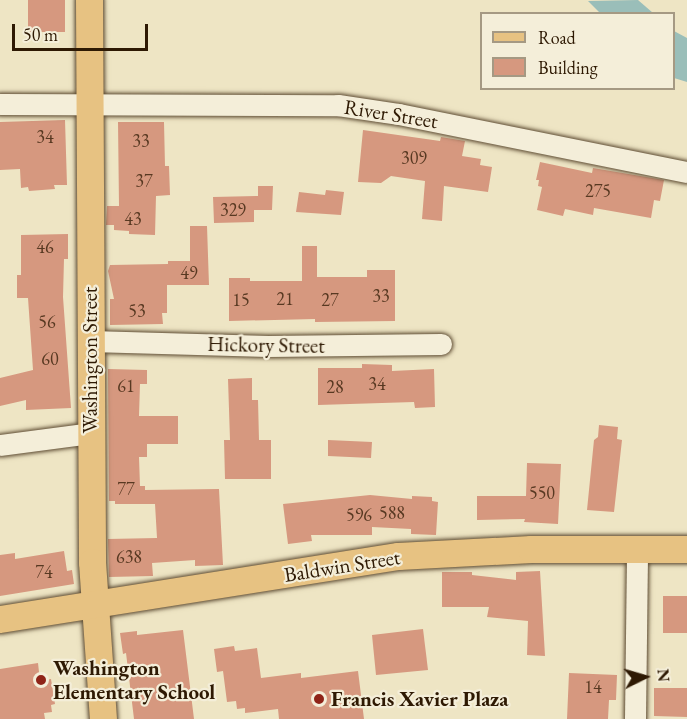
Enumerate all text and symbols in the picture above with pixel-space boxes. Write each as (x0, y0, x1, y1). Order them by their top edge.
scale bar (15, 12, 152, 50)
legend (480, 12, 675, 90)
text: 50 m (23, 23, 58, 46)
text: Road (538, 26, 576, 49)
text: Building (538, 56, 598, 79)
street label: River Street (342, 94, 440, 134)
house number: 34 (36, 126, 54, 148)
house number: 33 (132, 130, 150, 152)
house number: 309 (401, 147, 427, 169)
house number: 37 (135, 170, 153, 192)
house number: 275 (585, 180, 611, 202)
house number: 329 (220, 199, 246, 221)
house number: 43 (124, 208, 142, 230)
house number: 46 (36, 236, 54, 258)
house number: 49 (180, 262, 198, 284)
house number: 33 (372, 285, 390, 307)
street label: Washington Street (77, 287, 103, 433)
house number: 21 (276, 288, 294, 310)
house number: 15 (232, 289, 250, 311)
house number: 27 (321, 289, 339, 311)
house number: 53 (128, 300, 146, 322)
house number: 56 (38, 311, 56, 333)
street label: Hickory Street (207, 331, 325, 359)
house number: 60 (41, 348, 59, 370)
house number: 34 (368, 373, 386, 395)
house number: 61 (117, 375, 135, 397)
house number: 28 (326, 376, 344, 398)
house number: 77 (117, 478, 135, 500)
house number: 550 (529, 482, 555, 504)
house number: 588 (379, 502, 405, 524)
house number: 596 (346, 504, 372, 526)
street label: Baldwin Street (282, 544, 402, 588)
house number: 638 (116, 546, 142, 568)
house number: 74 (35, 561, 53, 583)
north arrow (615, 647, 675, 707)
place label: Washington Elementary School (53, 655, 215, 705)
text: N (652, 668, 674, 683)
marker: Washington Elementary School (34, 673, 48, 687)
house number: 14 (584, 676, 602, 698)
place label: Francis Xavier Plaza (331, 686, 508, 712)
marker: Francis Xavier Plaza (312, 692, 326, 706)

